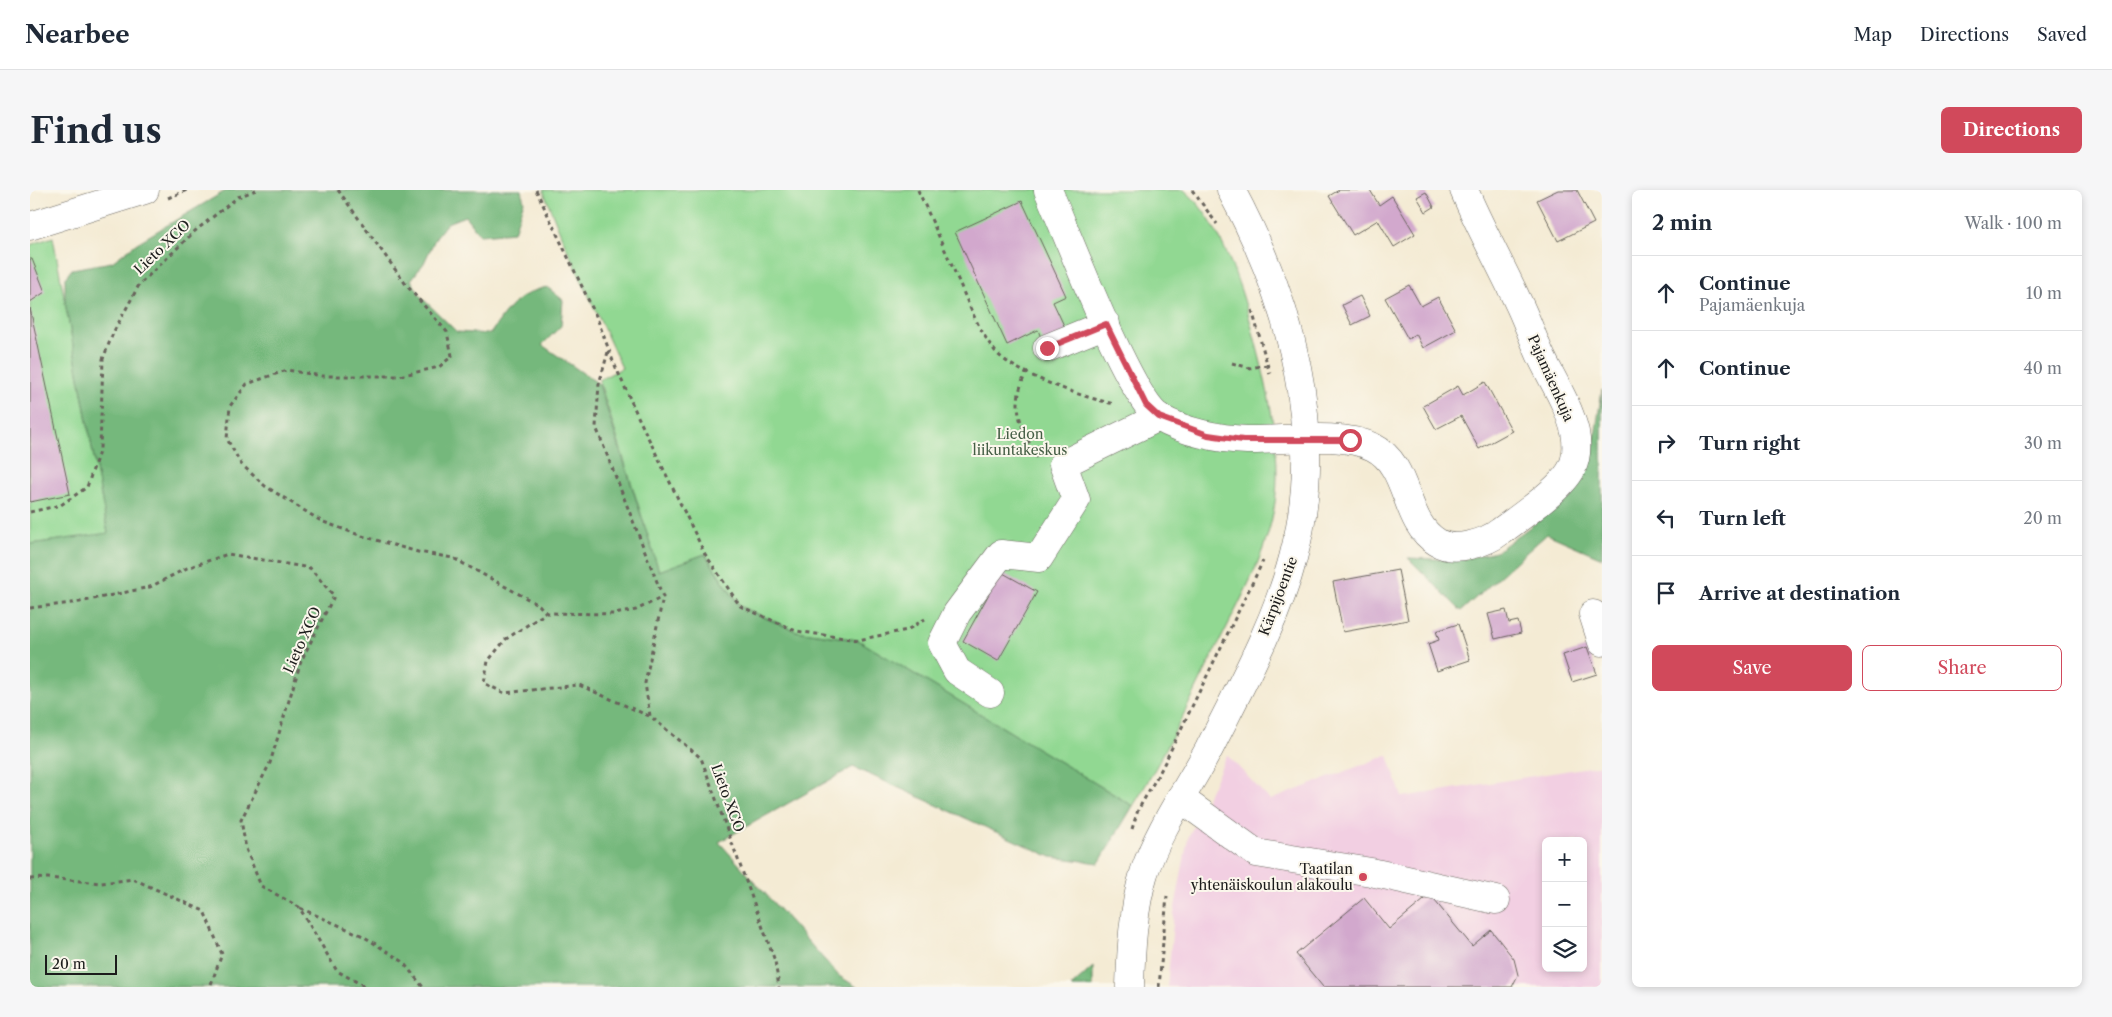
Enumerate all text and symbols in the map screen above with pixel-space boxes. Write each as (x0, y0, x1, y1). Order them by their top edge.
text: Nearbee (25, 20, 130, 49)
text: Map (1853, 24, 1892, 46)
text: Directions (1920, 24, 2009, 46)
text: Saved (2037, 24, 2087, 46)
button: Directions (1941, 107, 2082, 153)
text: Find us (30, 109, 162, 152)
text: 2 min (1652, 210, 1712, 235)
text: Walk · 100 m (1965, 213, 2062, 233)
street label: Lieto XCO (130, 216, 194, 278)
text: Continue (1699, 272, 1791, 295)
icon: ahead (1652, 279, 1680, 307)
text: 10 m (2026, 283, 2062, 303)
text: Pajamäenkuja (1699, 295, 1805, 315)
street label: Pajamäenkuja (1524, 332, 1578, 425)
route end (1036, 337, 1059, 360)
icon: ahead (1652, 354, 1680, 382)
text: Continue (1699, 357, 1791, 380)
text: 40 m (2023, 358, 2062, 378)
park label: Liedon liikuntakeskus (973, 425, 1067, 459)
route start (1339, 429, 1362, 452)
icon: right (1652, 429, 1680, 457)
text: Turn right (1699, 432, 1800, 455)
text: 30 m (2024, 433, 2062, 453)
icon: left (1652, 504, 1680, 532)
text: Turn left (1699, 507, 1786, 530)
text: 20 m (2023, 508, 2062, 528)
street label: Kärpijoentie (1255, 554, 1301, 638)
icon: arrive (1652, 579, 1680, 607)
text: Arrive at destination (1699, 582, 1900, 605)
street label: Lieto XCO (279, 604, 325, 676)
button: Save (1652, 645, 1852, 691)
button: Share (1862, 645, 2062, 691)
street label: Lieto XCO (707, 761, 749, 835)
map controls (1542, 837, 1587, 972)
button: + (1542, 837, 1587, 882)
place label: Taatilan yhtenäiskoulun alakoulu (1190, 860, 1353, 894)
marker: Taatilan yhtenäiskoulun alakoulu (1357, 871, 1369, 883)
button: − (1542, 882, 1587, 927)
button: layers (1542, 927, 1587, 972)
scale bar (45, 952, 118, 975)
text: 20 m (52, 955, 86, 973)

